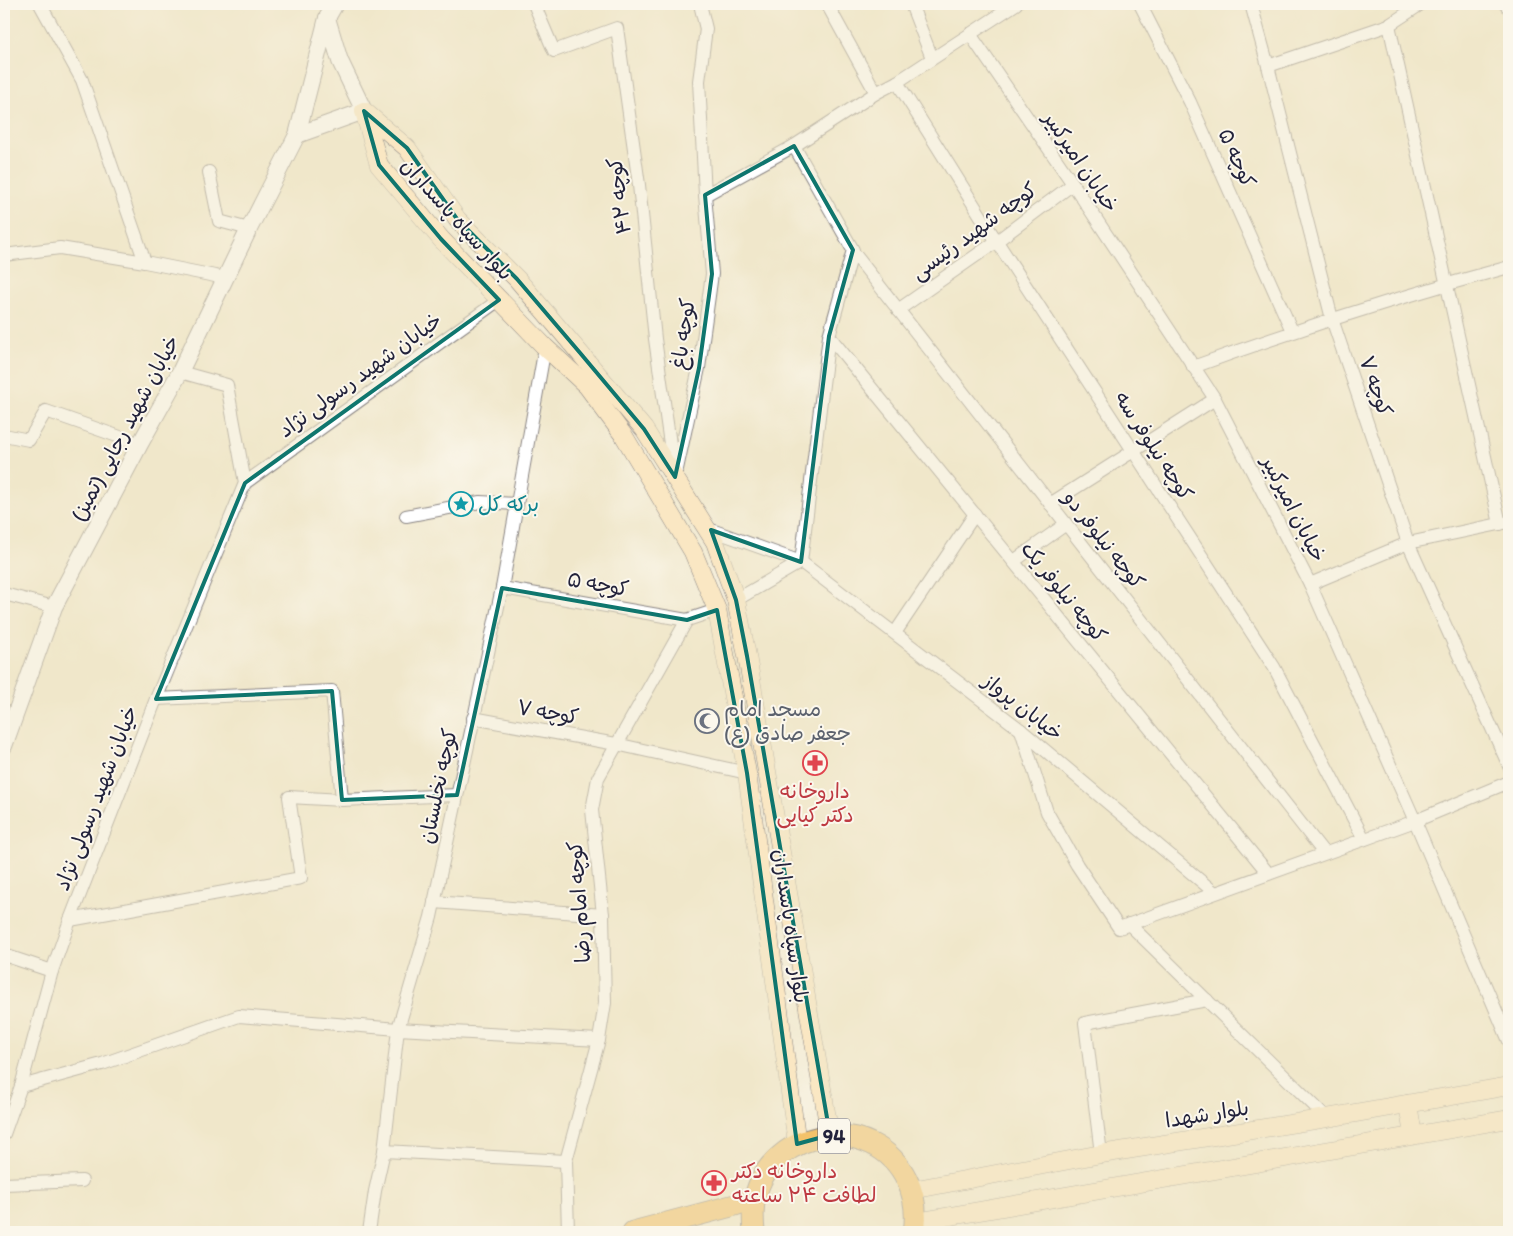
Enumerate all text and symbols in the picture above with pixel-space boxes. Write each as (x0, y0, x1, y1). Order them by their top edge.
street label: خیابان امیرکبیر (1037, 105, 1124, 217)
street label: کوچه ۵ (1212, 124, 1262, 192)
street label: بلوار سپاه پاسداران (395, 153, 519, 285)
street label: کوچه ۴۲ (601, 156, 637, 236)
street label: کوچه شهید رئیسی (906, 176, 1043, 286)
street label: کوچه باغ (665, 297, 703, 372)
street label: خیابان شهید رسولی نژاد (273, 307, 447, 444)
street label: خیابان شهید رجایی (تمیز) (65, 331, 186, 526)
street label: کوچه ۷ (1354, 352, 1398, 420)
street label: کوچه نیلوفر سه (1108, 386, 1199, 506)
street label: خیابان امیرکبیر (1255, 450, 1332, 566)
street label: کوچه نیلوفر دو (1056, 484, 1150, 595)
place icon: برکه کل (448, 491, 474, 517)
place label: برکه کل (478, 491, 539, 517)
street label: کوچه نیلوفر یک (1015, 536, 1113, 648)
street label: کوچه ۵ (565, 566, 631, 602)
street label: خیابان پرواز (976, 666, 1068, 746)
street label: کوچه ۷ (515, 694, 581, 730)
place label: مسجد امام جعفر صادق (ع) (724, 696, 851, 748)
street label: خیابان شهید رسولی نژاد (49, 702, 144, 894)
mosque icon: مسجد امام جعفر صادق (ع) (694, 708, 720, 734)
street label: کوچه نخلستان (413, 726, 463, 846)
pharmacy icon: داروخانه دکتر کیایی (802, 750, 828, 776)
place label: داروخانه دکتر کیایی (776, 778, 854, 829)
street label: کوچه امام رضا (562, 840, 599, 964)
street label: بلوار سپاه پاسداران (767, 847, 815, 1005)
street label: بلوار شهدا (1163, 1095, 1251, 1133)
road number: 94 (818, 1118, 850, 1154)
place label: داروخانه دکتر لطافت ۲۴ ساعته (730, 1158, 877, 1207)
pharmacy icon: داروخانه دکتر لطافت ۲۴ ساعته (701, 1170, 727, 1196)

